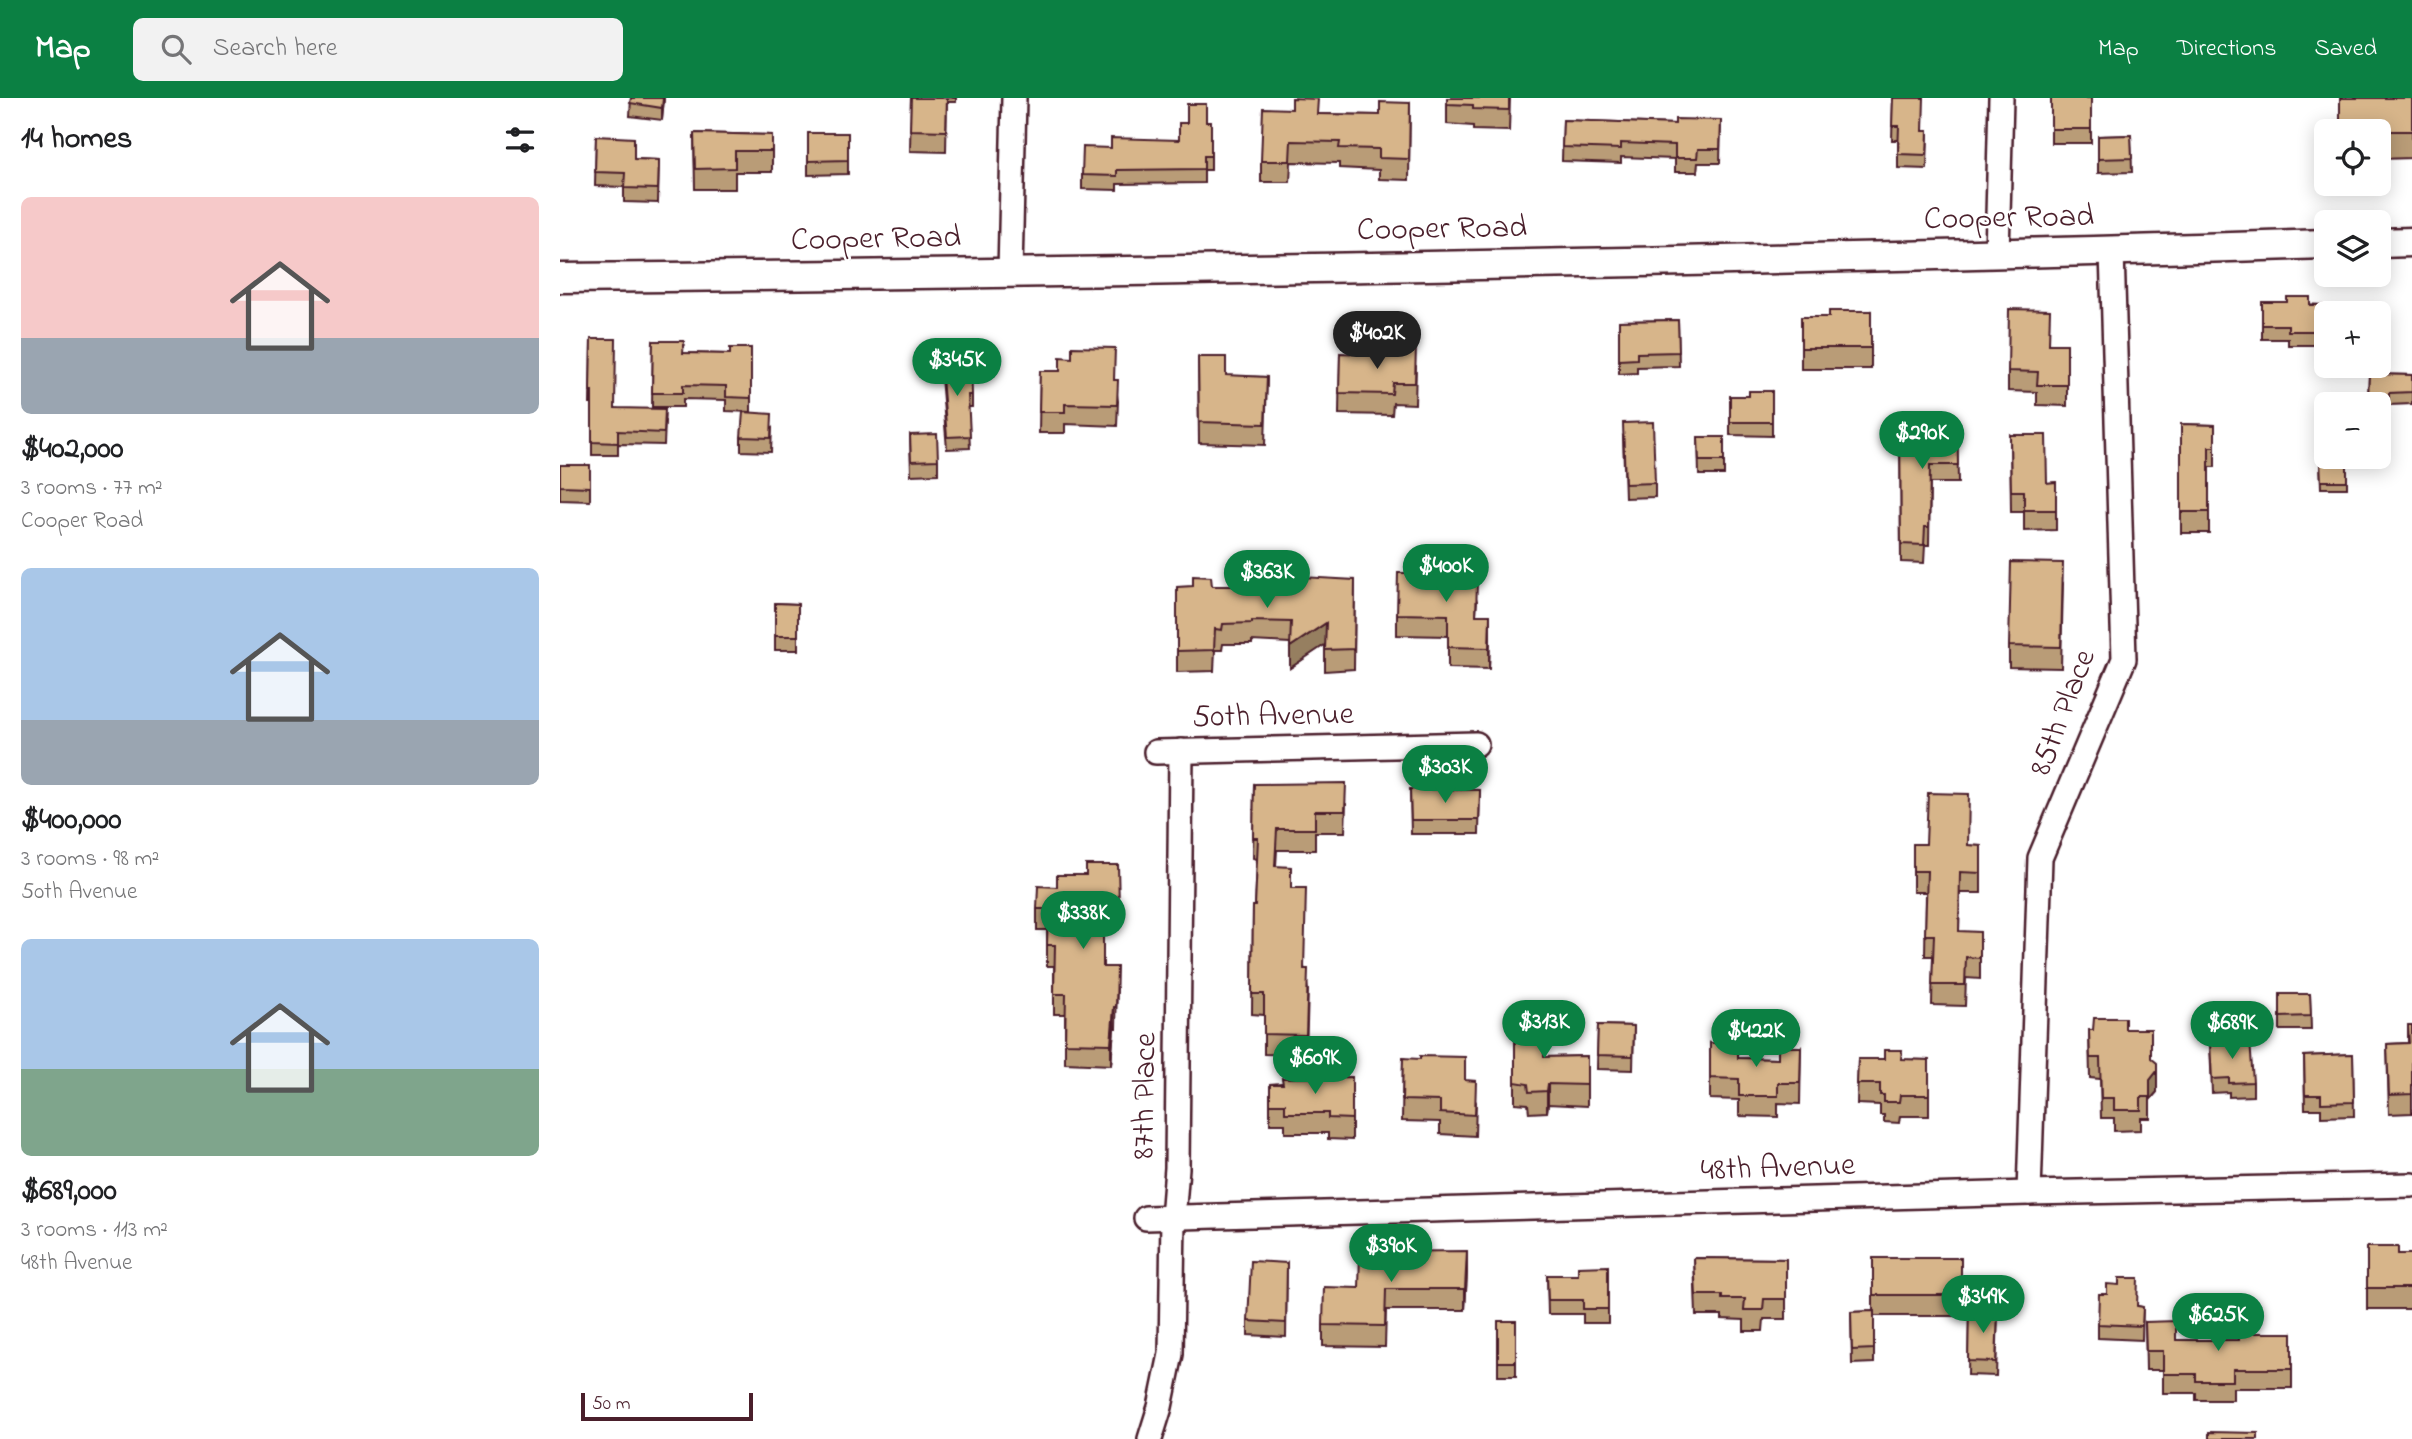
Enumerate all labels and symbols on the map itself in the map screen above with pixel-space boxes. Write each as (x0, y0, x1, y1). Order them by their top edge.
street label: Cooper Road (1924, 194, 2094, 244)
street label: Cooper Road (1357, 205, 1527, 255)
street label: Cooper Road (791, 215, 961, 265)
pin: $402K (1328, 312, 1426, 371)
pin: $345K (908, 338, 1006, 398)
pin: $290K (1873, 412, 1971, 471)
pin: $400K (1397, 545, 1495, 604)
pin: $363K (1218, 550, 1316, 610)
street label: 85th Place (2018, 642, 2110, 783)
street label: 50th Avenue (1192, 692, 1355, 742)
pin: $303K (1396, 746, 1494, 805)
pin: $338K (1034, 892, 1132, 951)
pin: $313K (1495, 1000, 1593, 1060)
pin: $689K (2183, 1002, 2281, 1061)
pin: $422K (1707, 1010, 1805, 1069)
street label: 87th Place (1121, 1031, 1171, 1160)
pin: $609K (1266, 1037, 1364, 1096)
street label: 48th Avenue (1700, 1143, 1857, 1195)
pin: $390K (1342, 1224, 1440, 1284)
pin: $349K (1934, 1276, 2032, 1335)
pin: $625K (2169, 1294, 2267, 1353)
scale bar (581, 1390, 752, 1422)

